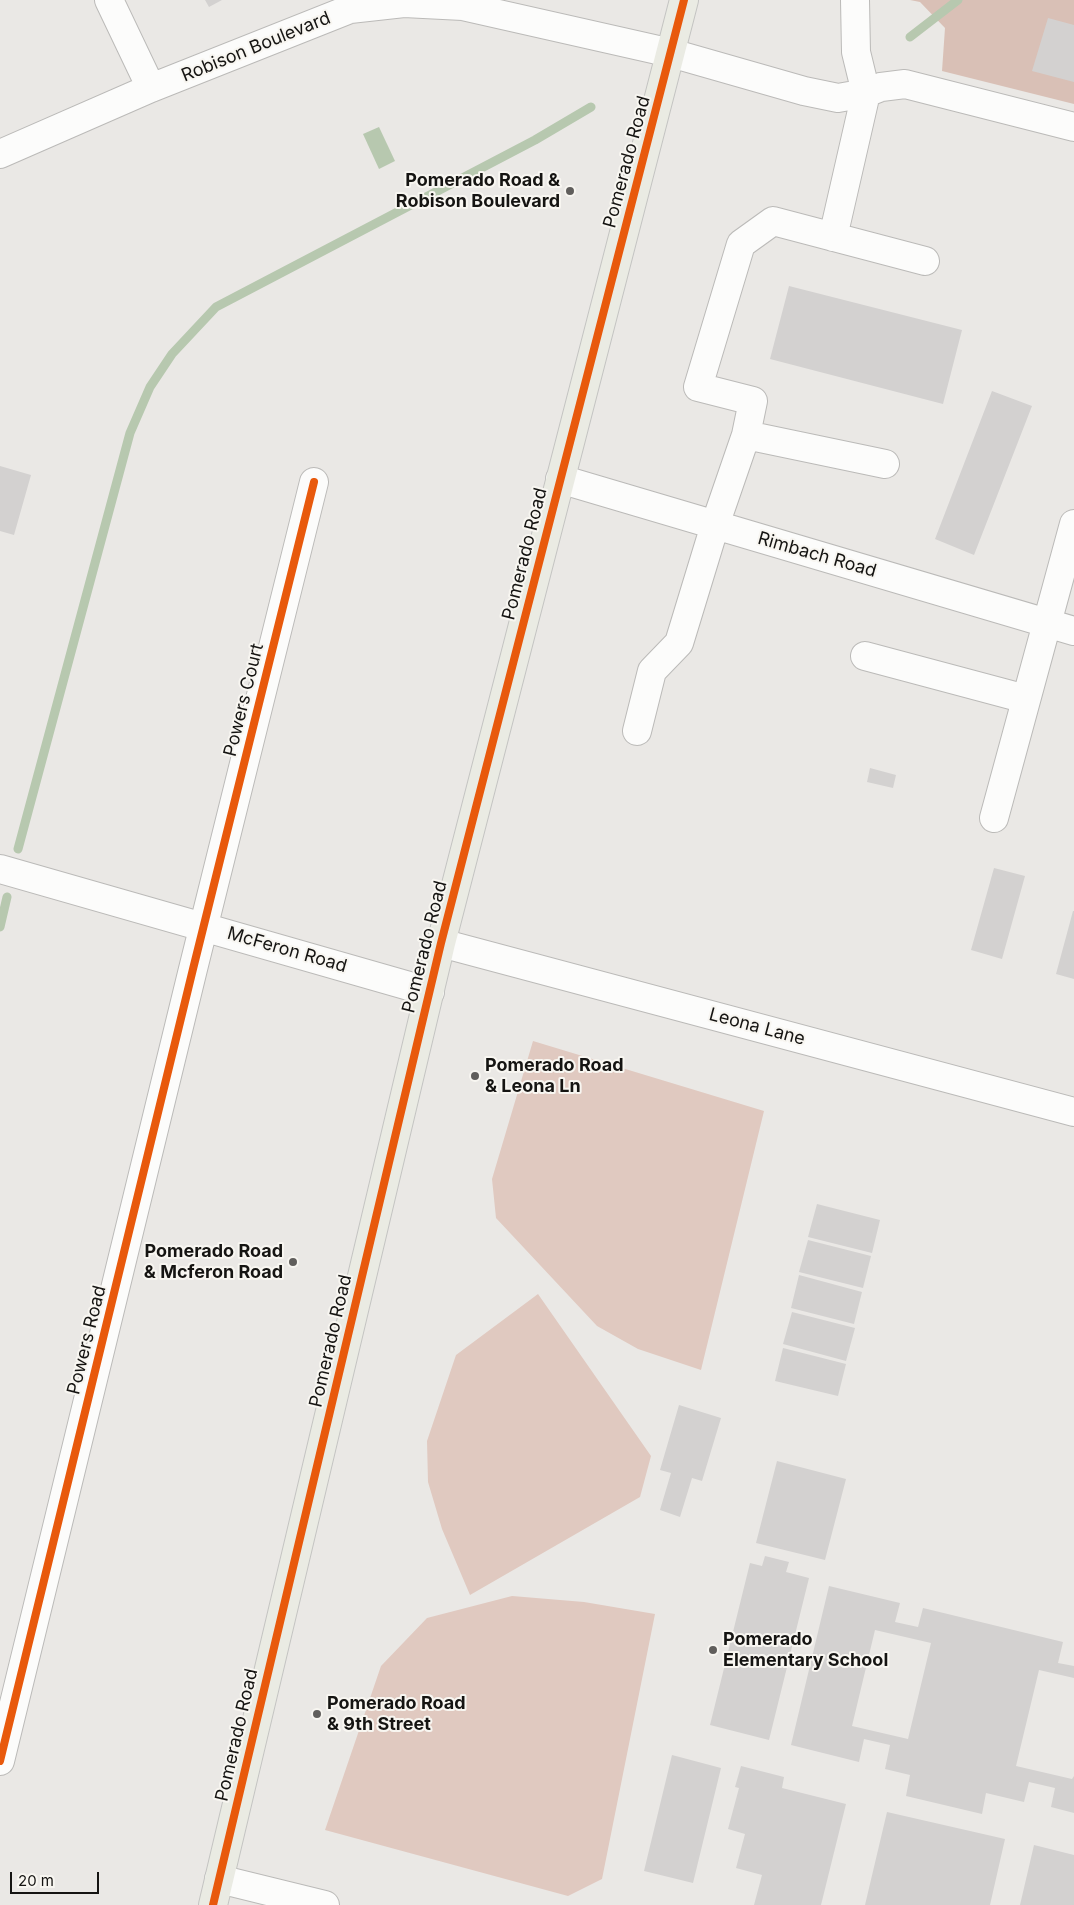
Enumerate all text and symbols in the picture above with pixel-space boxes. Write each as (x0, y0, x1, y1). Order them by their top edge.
street label: Robison Boulevard (178, 7, 334, 87)
street label: Pomerado Road (599, 94, 655, 230)
place label: Pomerado Road & Robison Boulevard (396, 170, 560, 212)
marker: Pomerado Road & Robison Boulevard (564, 185, 576, 197)
street label: Pomerado Road (498, 486, 552, 622)
street label: Rimbach Road (755, 528, 879, 582)
street label: Powers Court (220, 641, 268, 759)
street label: Pomerado Road (398, 879, 452, 1015)
street label: McFeron Road (225, 923, 349, 977)
street label: Leona Lane (707, 1004, 807, 1050)
place label: Pomerado Road & Leona Ln (485, 1055, 623, 1098)
marker: Pomerado Road & Leona Ln (469, 1070, 481, 1082)
place label: Pomerado Road & Mcferon Road (144, 1241, 283, 1284)
marker: Pomerado Road & Mcferon Road (287, 1256, 299, 1268)
street label: Pomerado Road (305, 1272, 357, 1410)
street label: Powers Road (63, 1283, 111, 1397)
place label: Pomerado Elementary School (723, 1629, 888, 1672)
marker: Pomerado Elementary School (707, 1644, 719, 1656)
street label: Pomerado Road (211, 1666, 263, 1804)
place label: Pomerado Road & 9th Street (327, 1693, 465, 1736)
marker: Pomerado Road & 9th Street (311, 1708, 323, 1720)
scale bar (12, 1862, 101, 1894)
text: 20 m (18, 1871, 54, 1890)

